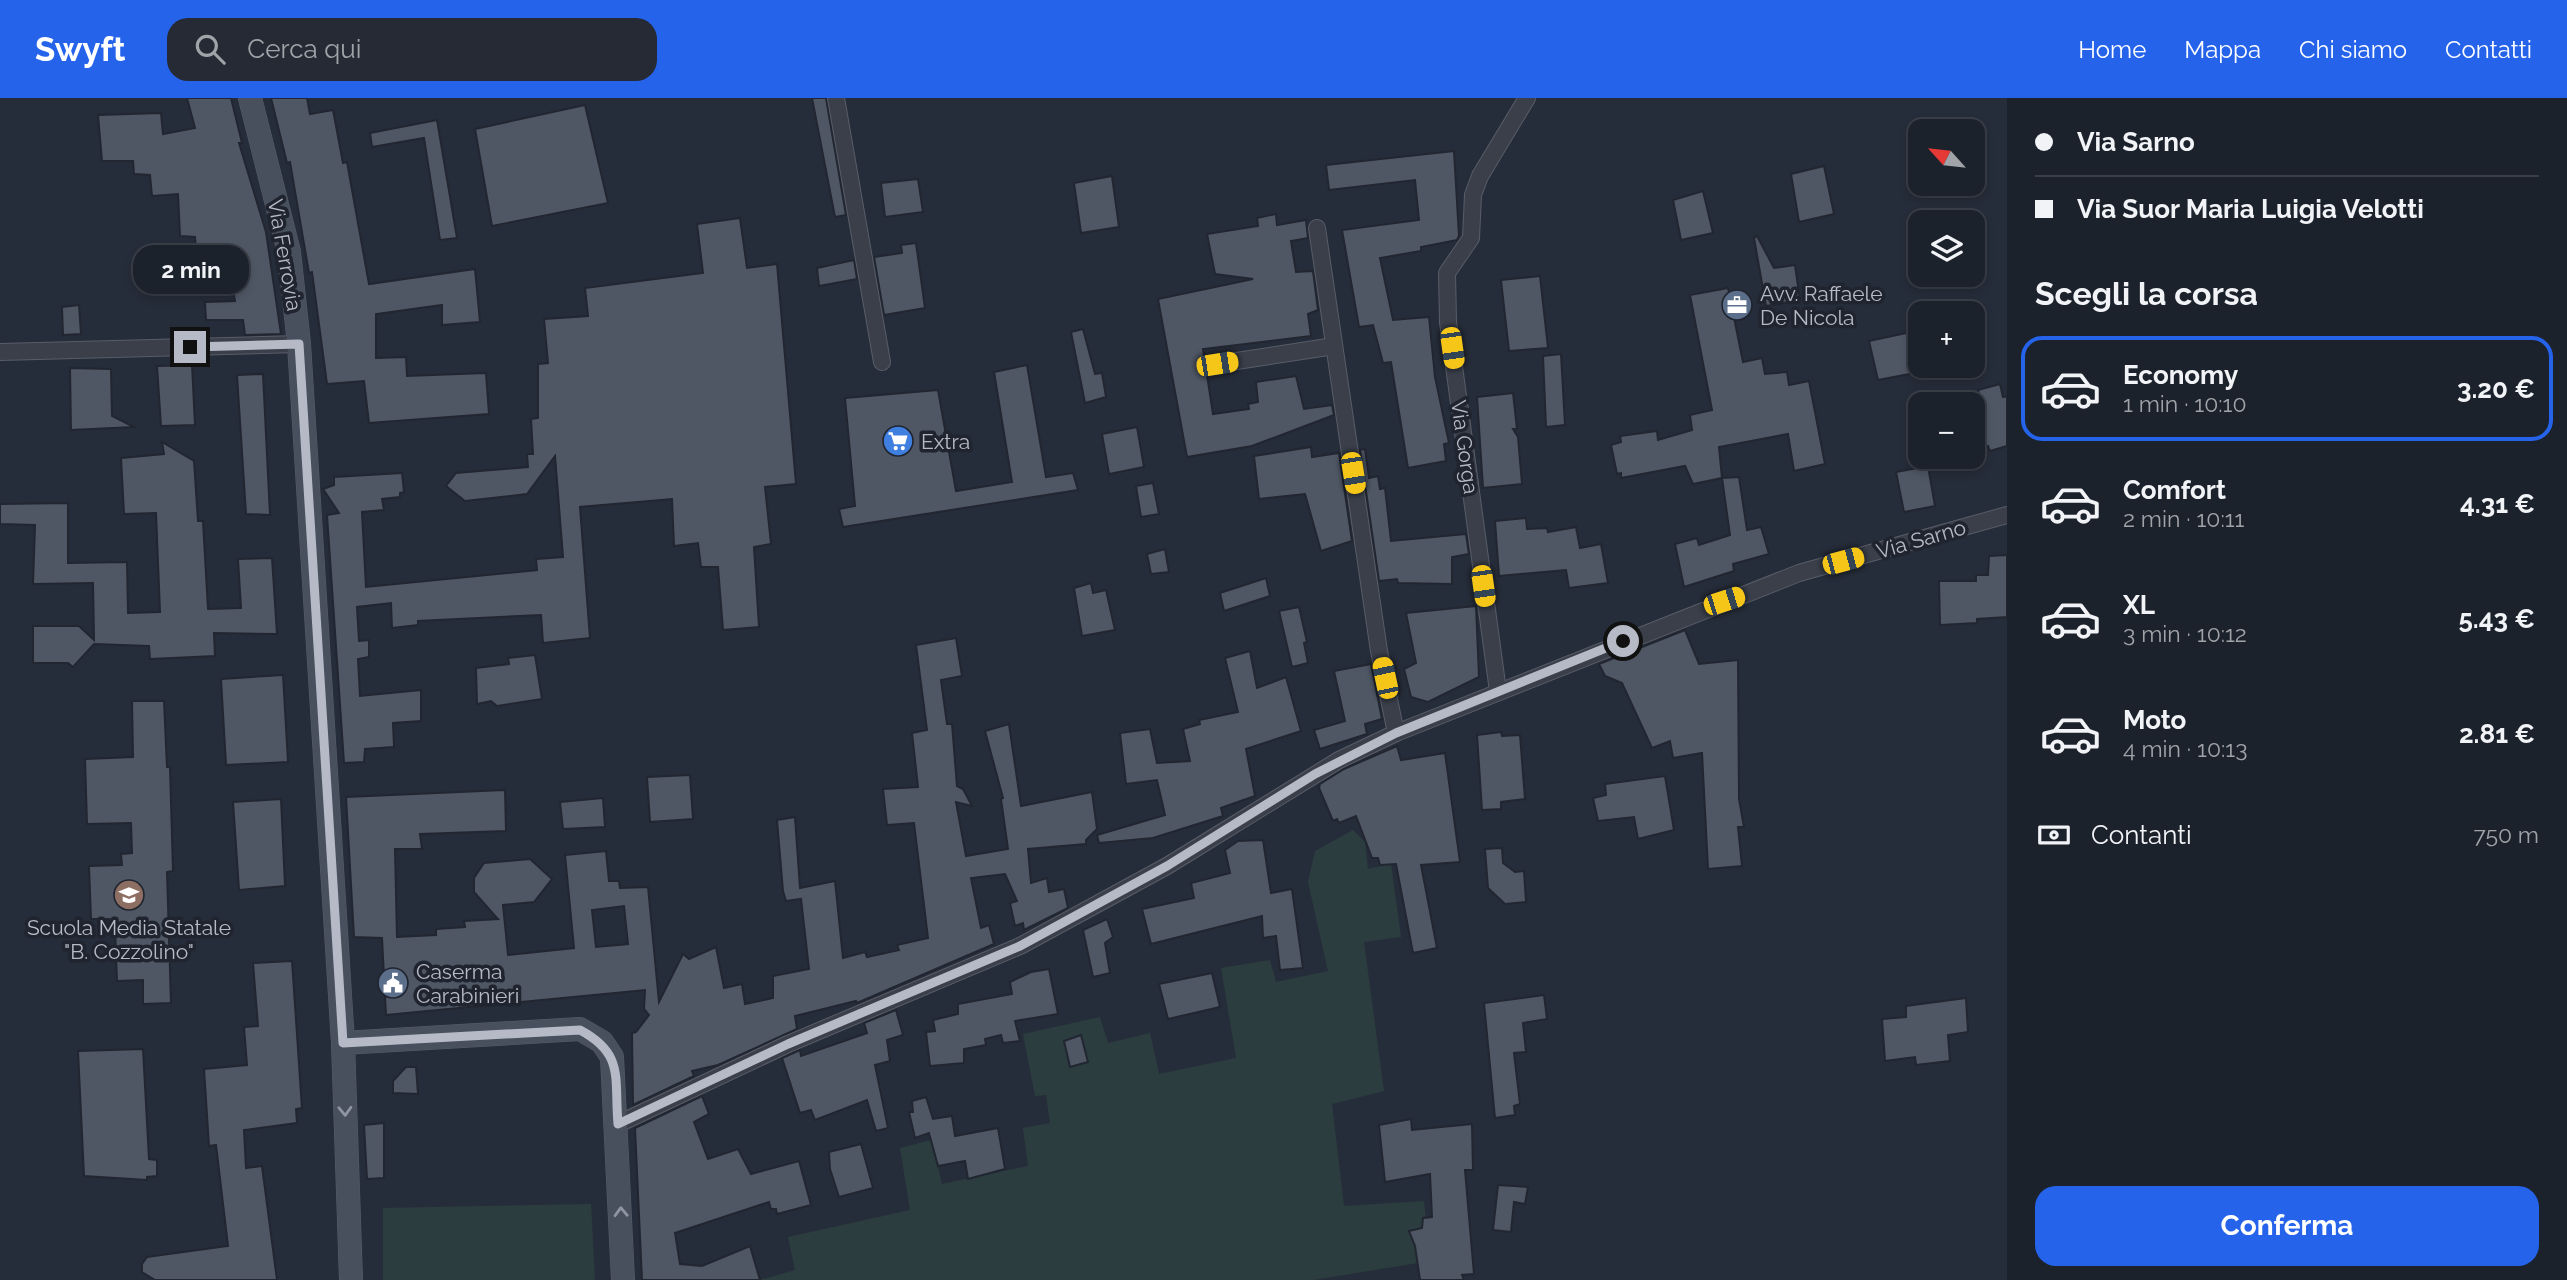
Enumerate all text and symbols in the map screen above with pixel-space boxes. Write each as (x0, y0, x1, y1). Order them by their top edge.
search box (167, 18, 657, 81)
text: Swyft (35, 30, 125, 69)
icon: search (191, 30, 229, 68)
text: Cerca qui (247, 34, 361, 64)
text: Home (2078, 35, 2146, 64)
text: Mappa (2184, 35, 2261, 64)
text: Chi siamo (2299, 35, 2407, 64)
text: Contatti (2445, 35, 2532, 64)
north arrow (1908, 119, 1984, 196)
map controls (1908, 119, 1985, 469)
text: Via Sarno (2077, 127, 2195, 157)
text: Via Suor Maria Luigia Velotti (2077, 194, 2424, 224)
street label: Via Ferrovia (263, 197, 307, 313)
button: layers (1908, 210, 1985, 287)
callout: 2 min (132, 246, 248, 294)
text: 2 min (161, 256, 221, 283)
text: Scegli la corsa (2035, 275, 2258, 312)
place label: Avv. Raffaele De Nicola (1760, 281, 1883, 330)
office icon: Avv. Raffaele De Nicola (1720, 288, 1754, 322)
button: + (1908, 301, 1985, 378)
car (1439, 326, 1466, 370)
route end (174, 331, 206, 363)
car (1195, 350, 1240, 378)
icon: car (2039, 357, 2102, 420)
text: Economy (2123, 360, 2238, 390)
text: 3.20 € (2457, 374, 2535, 404)
text: 1 min · 10:10 (2123, 390, 2247, 417)
button: − (1908, 392, 1985, 469)
street label: Via Gorga (1446, 398, 1484, 496)
supermarket icon: Extra (881, 424, 915, 458)
place label: Extra (921, 429, 970, 454)
car (1340, 451, 1367, 495)
icon: car (2039, 472, 2102, 535)
text: Comfort (2123, 475, 2226, 505)
text: 4.31 € (2460, 489, 2535, 519)
text: 2 min · 10:11 (2123, 505, 2244, 532)
street label: Via Sarno (1873, 514, 1969, 564)
car (1820, 545, 1867, 577)
car (1470, 564, 1497, 608)
car (1701, 585, 1748, 617)
icon: car (2039, 587, 2102, 650)
text: XL (2123, 590, 2155, 620)
text: 5.43 € (2458, 604, 2535, 634)
text: 3 min · 10:12 (2123, 620, 2247, 647)
route start (1607, 625, 1639, 657)
car (1371, 655, 1400, 701)
icon: car (2039, 702, 2102, 765)
text: Moto (2123, 705, 2186, 735)
text: 2.81 € (2459, 719, 2535, 749)
text: 4 min · 10:13 (2123, 735, 2247, 762)
icon: cash (2035, 816, 2073, 854)
text: Contanti (2091, 820, 2192, 850)
text: 750 m (2473, 821, 2539, 848)
school or university icon: Scuola Media Statale "B. Cozzolino" (112, 878, 146, 912)
place label: Scuola Media Statale "B. Cozzolino" (27, 915, 231, 964)
place label: Caserma Carabinieri (416, 959, 519, 1008)
public building icon: Caserma Carabinieri (376, 966, 410, 1000)
one-way arrow (338, 1106, 353, 1117)
button: Conferma (2035, 1186, 2539, 1266)
one-way arrow (613, 1206, 628, 1217)

